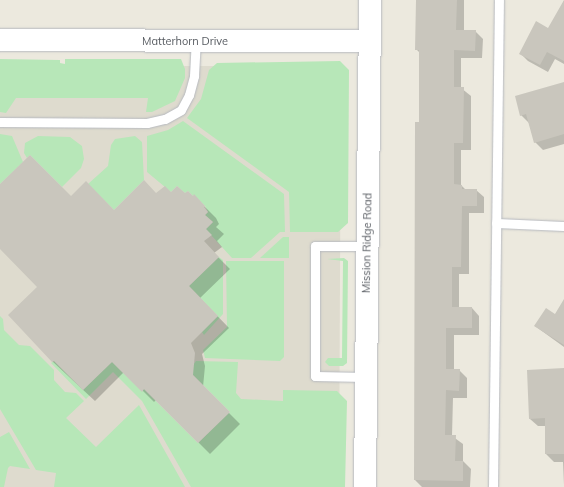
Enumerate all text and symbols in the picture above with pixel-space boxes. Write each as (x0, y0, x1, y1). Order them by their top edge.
street label: Matterhorn Drive (142, 34, 228, 48)
street label: Mission Ridge Road (360, 193, 374, 293)

